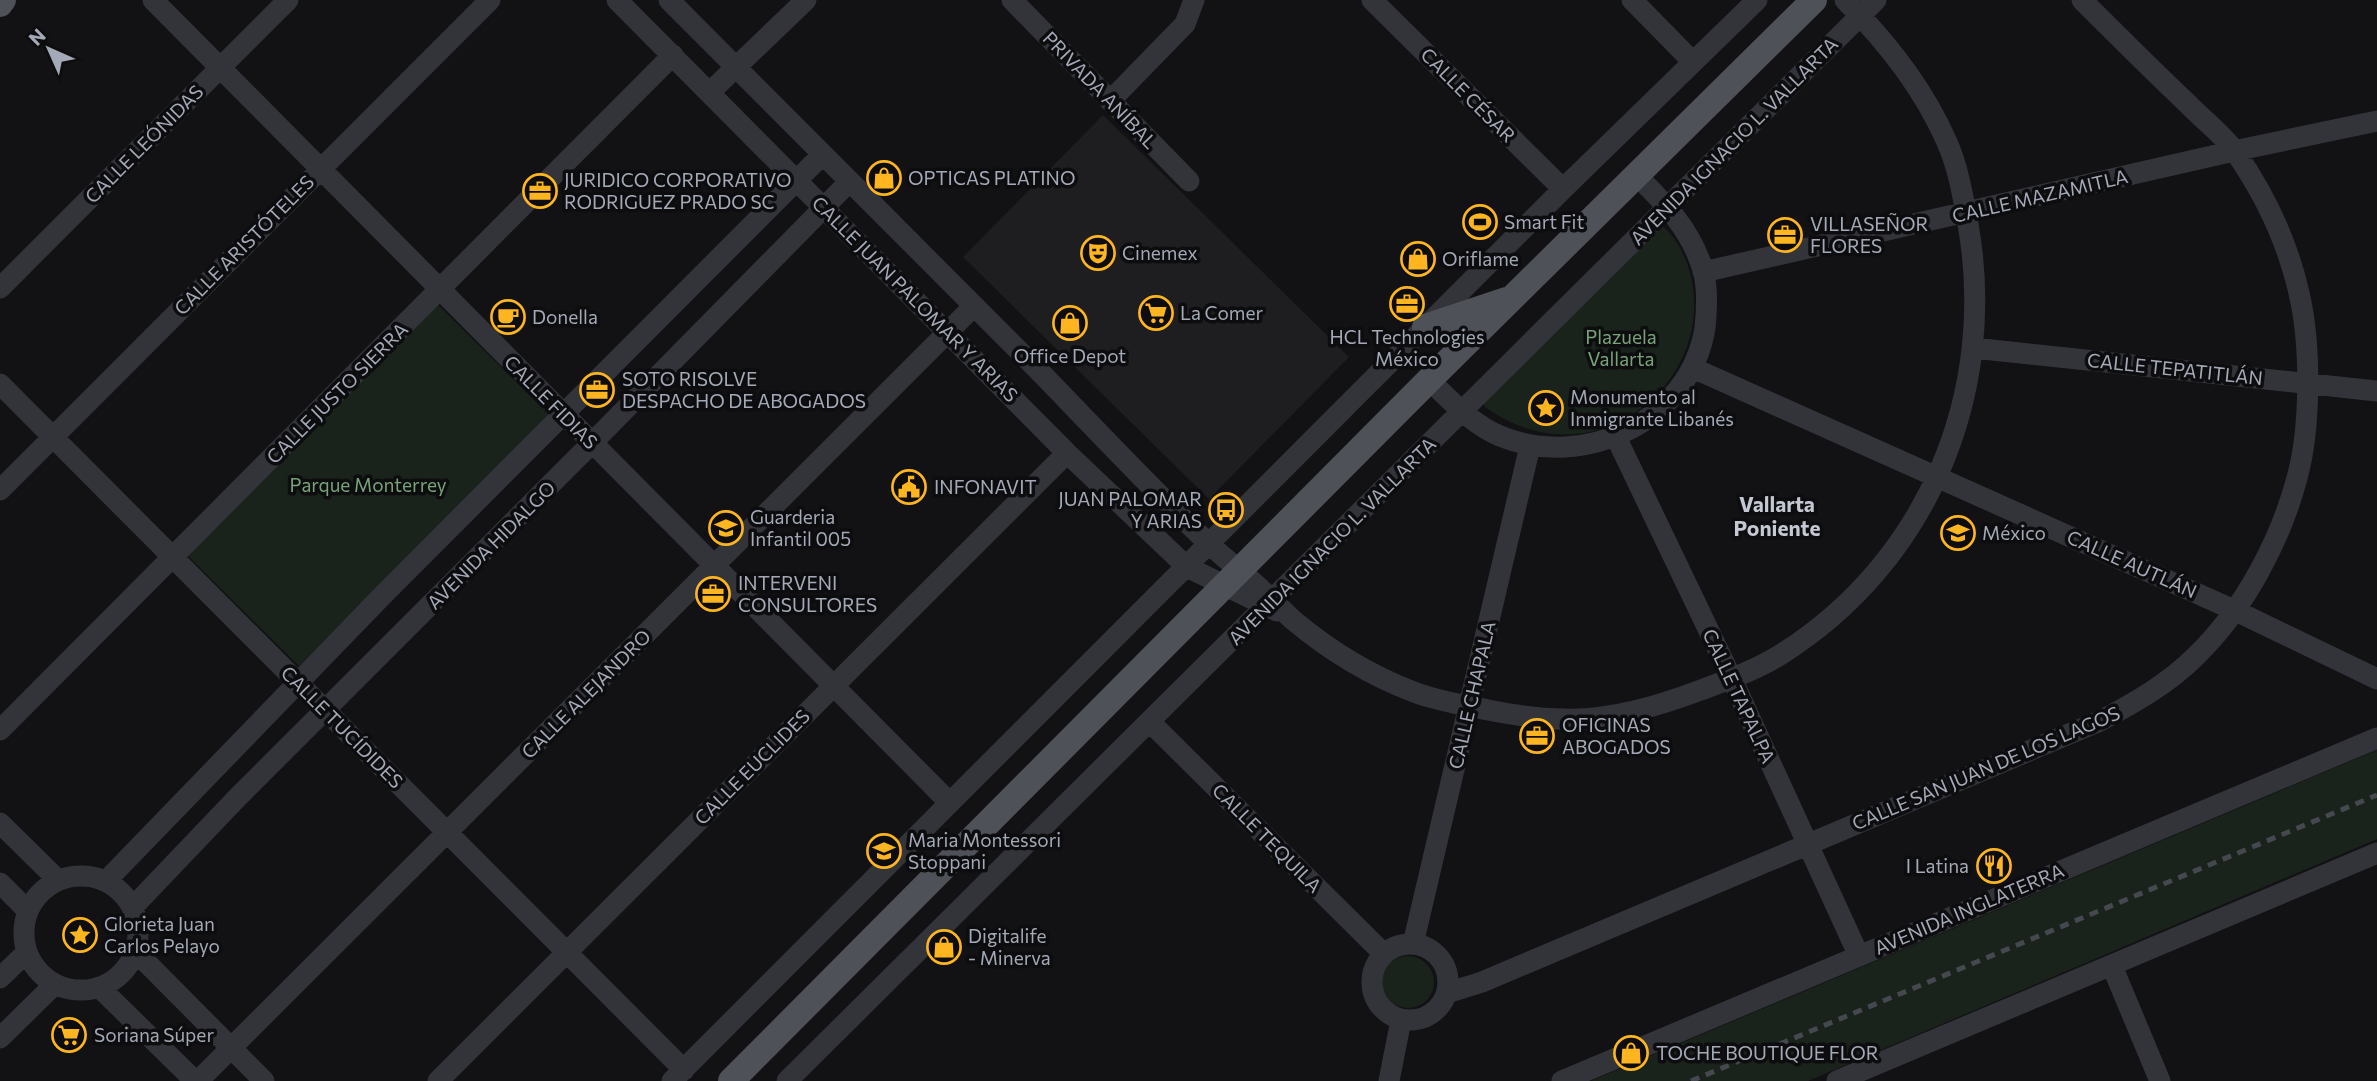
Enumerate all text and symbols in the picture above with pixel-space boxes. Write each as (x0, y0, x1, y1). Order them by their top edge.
north arrow (14, 14, 84, 84)
text: N (23, 23, 50, 50)
street label: PRIVADA ANÍBAL (1039, 26, 1162, 153)
street label: AVENIDA IGNACIO L. VALLARTA (1625, 32, 1842, 249)
street label: CALLE CÉSAR (1416, 43, 1521, 147)
street label: CALLE LEÓNIDAS (79, 79, 208, 208)
shop icon: OPTICAS PLATINO (865, 159, 903, 197)
street label: CALLE MAZAMITLA (1950, 164, 2130, 227)
place label: OPTICAS PLATINO (908, 166, 1075, 189)
place label: JURIDICO CORPORATIVO RODRIGUEZ PRADO SC (564, 168, 791, 213)
street label: CALLE ARISTÓTELES (168, 169, 318, 319)
office icon: JURIDICO CORPORATIVO RODRIGUEZ PRADO SC (521, 172, 559, 210)
street label: CALLE JUAN PALOMAR Y ARIAS (808, 191, 1023, 406)
sports icon: Smart Fit (1461, 203, 1499, 241)
place label: Smart Fit (1504, 210, 1584, 233)
place label: VILLASEÑOR FLORES (1810, 212, 1928, 257)
office icon: VILLASEÑOR FLORES (1766, 216, 1804, 254)
theatre icon: Cinemex (1079, 234, 1117, 272)
shop icon: Oriflame (1399, 240, 1437, 278)
place label: Cinemex (1122, 241, 1198, 264)
place label: Oriflame (1442, 247, 1519, 270)
office icon: HCL Technologies México (1388, 285, 1426, 323)
supermarket icon: La Comer (1137, 294, 1175, 332)
cafe icon: Donella (489, 298, 527, 336)
place label: La Comer (1180, 301, 1263, 324)
shop icon: Office Depot (1051, 304, 1089, 342)
place label: Donella (532, 305, 598, 328)
street label: CALLE JUSTO SIERRA (261, 317, 412, 468)
place label: HCL Technologies México (1329, 325, 1485, 370)
park label: Plazuela Vallarta (1585, 325, 1657, 370)
place label: Office Depot (1014, 344, 1126, 367)
street label: CALLE TEPATITLÁN (2086, 348, 2264, 389)
street label: CALLE FIDIAS (500, 350, 603, 453)
place label: SOTO RISOLVE DESPACHO DE ABOGADOS (622, 367, 866, 412)
office icon: SOTO RISOLVE DESPACHO DE ABOGADOS (578, 371, 616, 409)
place label: Monumento al Inmigrante Libanés (1570, 385, 1734, 430)
place icon: Monumento al Inmigrante Libanés (1527, 389, 1565, 427)
street label: AVENIDA IGNACIO L. VALLARTA (1223, 432, 1440, 649)
public building icon: INFONAVIT (890, 468, 928, 506)
park label: Parque Monterrey (289, 473, 447, 496)
place label: INFONAVIT (934, 475, 1037, 498)
street label: AVENIDA HIDALGO (422, 476, 560, 614)
place label: JUAN PALOMAR Y ARIAS (1058, 487, 1202, 532)
bus stop icon: JUAN PALOMAR Y ARIAS (1207, 491, 1245, 529)
district label: Vallarta Poniente (1734, 491, 1820, 540)
place label: Guarderia Infantil 005 (750, 505, 851, 550)
school or university icon: Guarderia Infantil 005 (707, 509, 745, 547)
school or university icon: México (1939, 514, 1977, 552)
place label: México (1982, 521, 2046, 544)
street label: CALLE AUTLÁN (2064, 525, 2201, 602)
place label: INTERVENI CONSULTORES (738, 571, 877, 616)
office icon: INTERVENI CONSULTORES (694, 575, 732, 613)
street label: CALLE CHAPALA (1443, 619, 1500, 771)
street label: CALLE ALEJANDRO (516, 624, 655, 763)
street label: CALLE TAPALPA (1698, 625, 1781, 767)
street label: CALLE TUCÍDIDES (277, 661, 408, 792)
street label: CALLE SAN JUAN DE LOS LAGOS (1848, 701, 2123, 835)
street label: CALLE EUCLIDES (689, 704, 814, 829)
place label: OFICINAS ABOGADOS (1562, 713, 1671, 758)
office icon: OFICINAS ABOGADOS (1518, 717, 1556, 755)
street label: CALLE TEQUILA (1208, 778, 1327, 897)
place label: Maria Montessori Stoppani (908, 828, 1061, 873)
school or university icon: Maria Montessori Stoppani (865, 832, 903, 870)
restaurant icon: I Latina (1975, 847, 2013, 885)
place label: I Latina (1906, 854, 1969, 877)
street label: AVENIDA INGLATERRA (1871, 858, 2067, 959)
place label: Glorieta Juan Carlos Pelayo (104, 912, 220, 957)
place icon: Glorieta Juan Carlos Pelayo (61, 916, 99, 954)
place label: Digitalife - Minerva (968, 924, 1051, 969)
shop icon: Digitalife - Minerva (925, 928, 963, 966)
supermarket icon: Soriana Súper (50, 1016, 88, 1054)
place label: Soriana Súper (94, 1023, 214, 1046)
shop icon: TOCHE BOUTIQUE FLOR (1612, 1034, 1650, 1072)
place label: TOCHE BOUTIQUE FLOR (1656, 1041, 1879, 1064)

